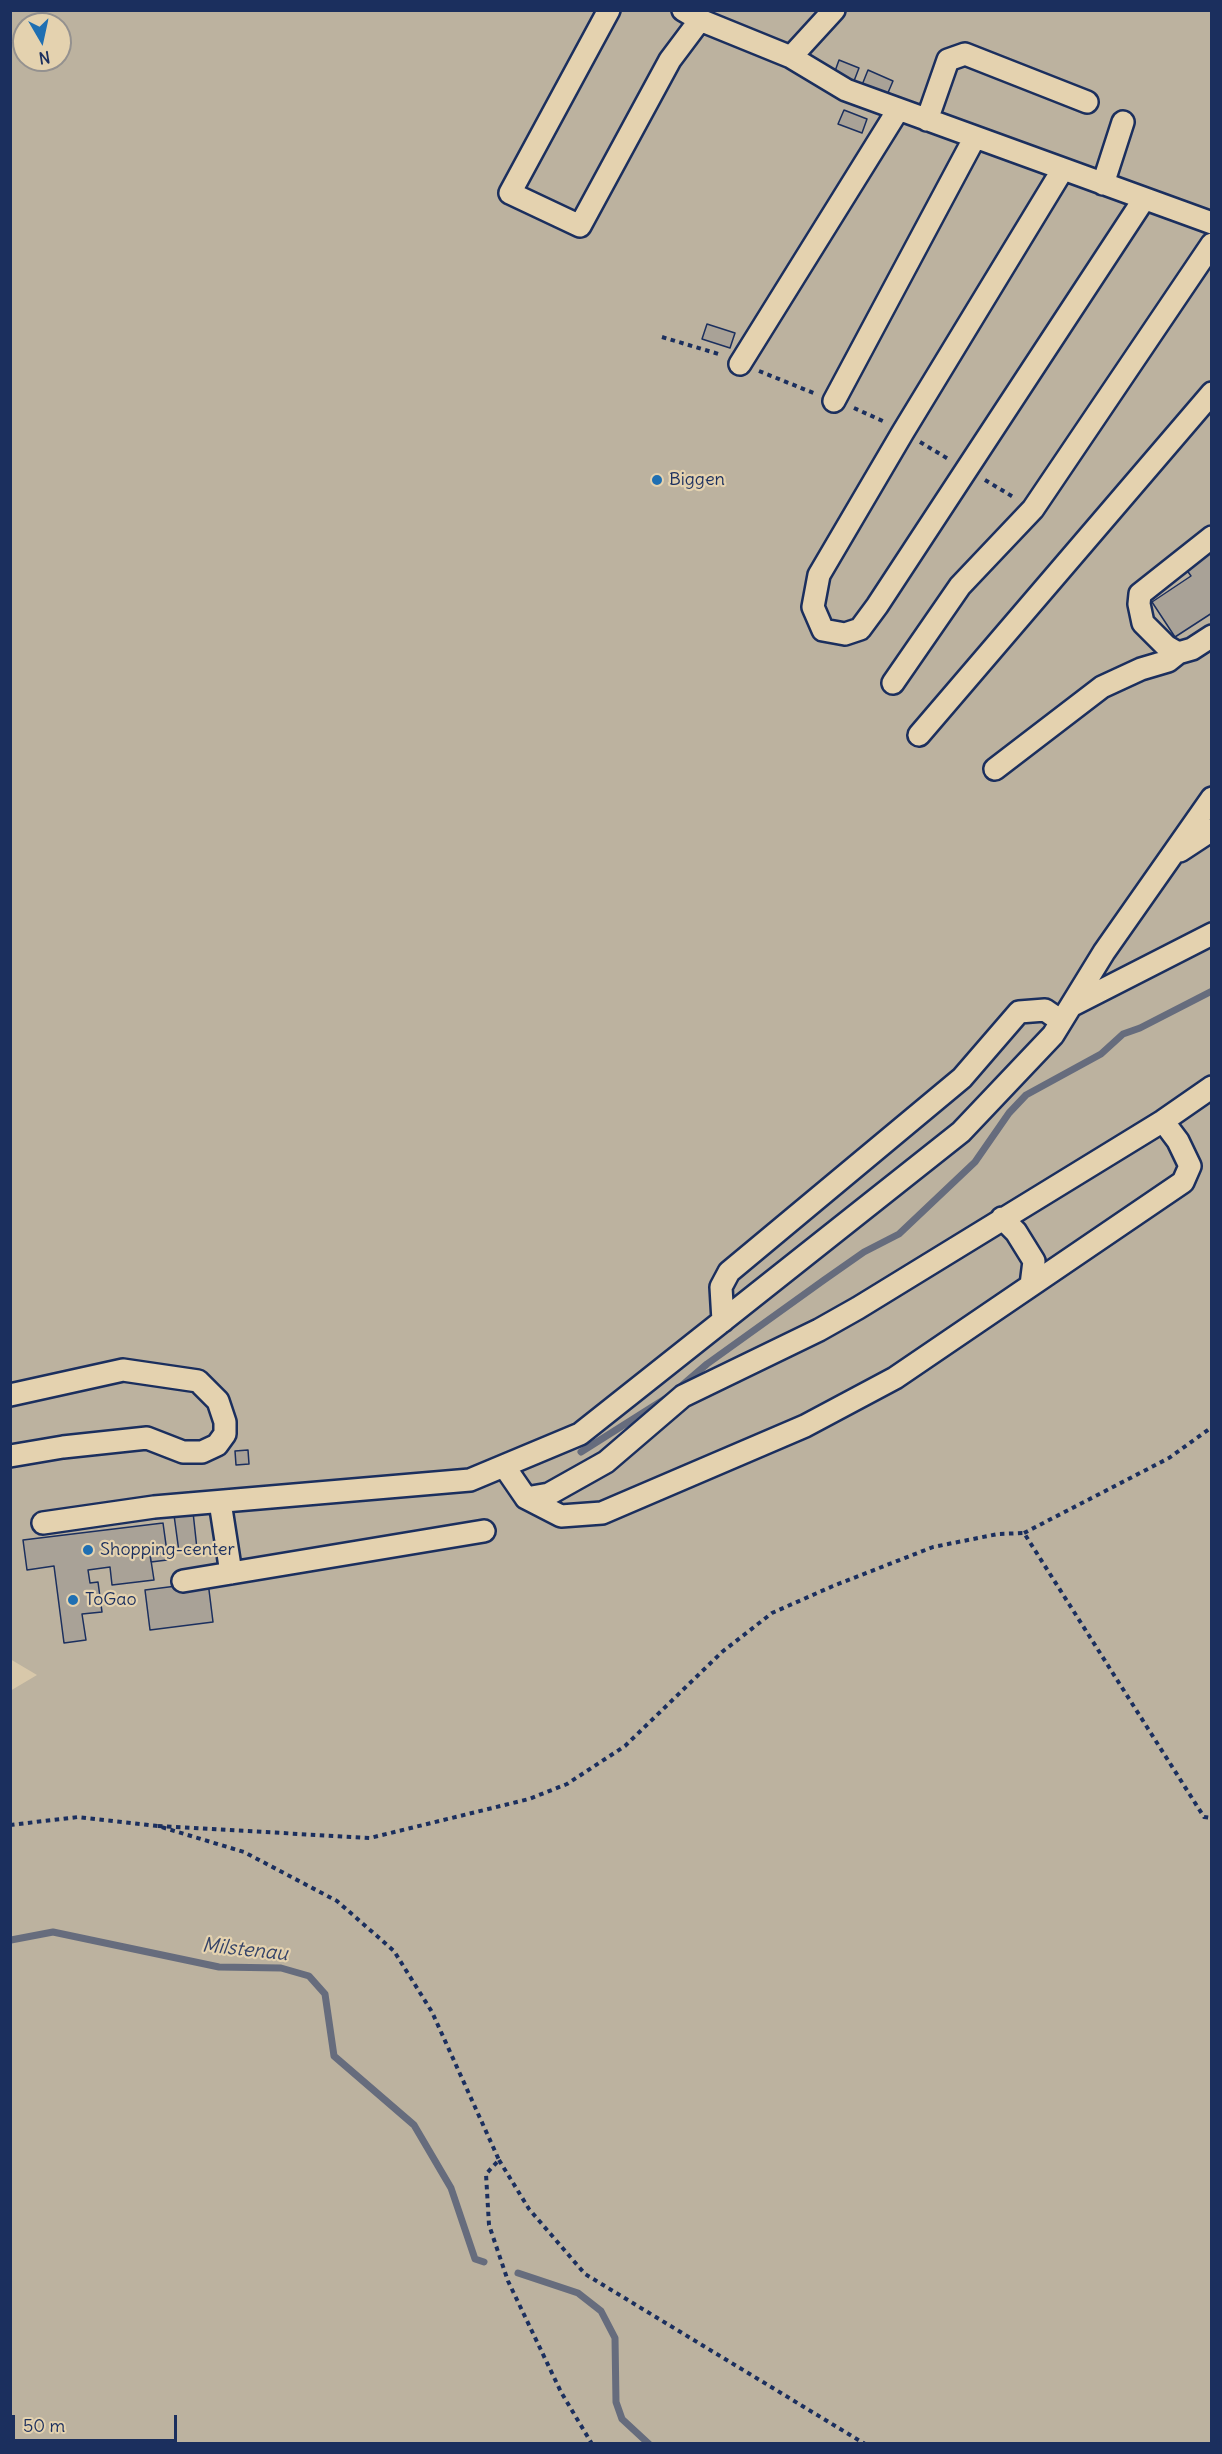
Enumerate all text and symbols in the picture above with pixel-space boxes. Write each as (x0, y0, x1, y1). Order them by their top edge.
north arrow (12, 12, 72, 72)
text: N (37, 47, 52, 69)
place label: Biggen (669, 469, 725, 491)
marker: Biggen (650, 473, 664, 487)
place label: Shopping-center (100, 1539, 235, 1561)
marker: Shopping-center (81, 1543, 95, 1557)
place label: ToGao (85, 1589, 137, 1611)
marker: ToGao (66, 1593, 80, 1607)
water label: Milstenau (201, 1934, 289, 1966)
scale bar (15, 2403, 180, 2441)
text: 50 m (23, 2414, 65, 2437)

